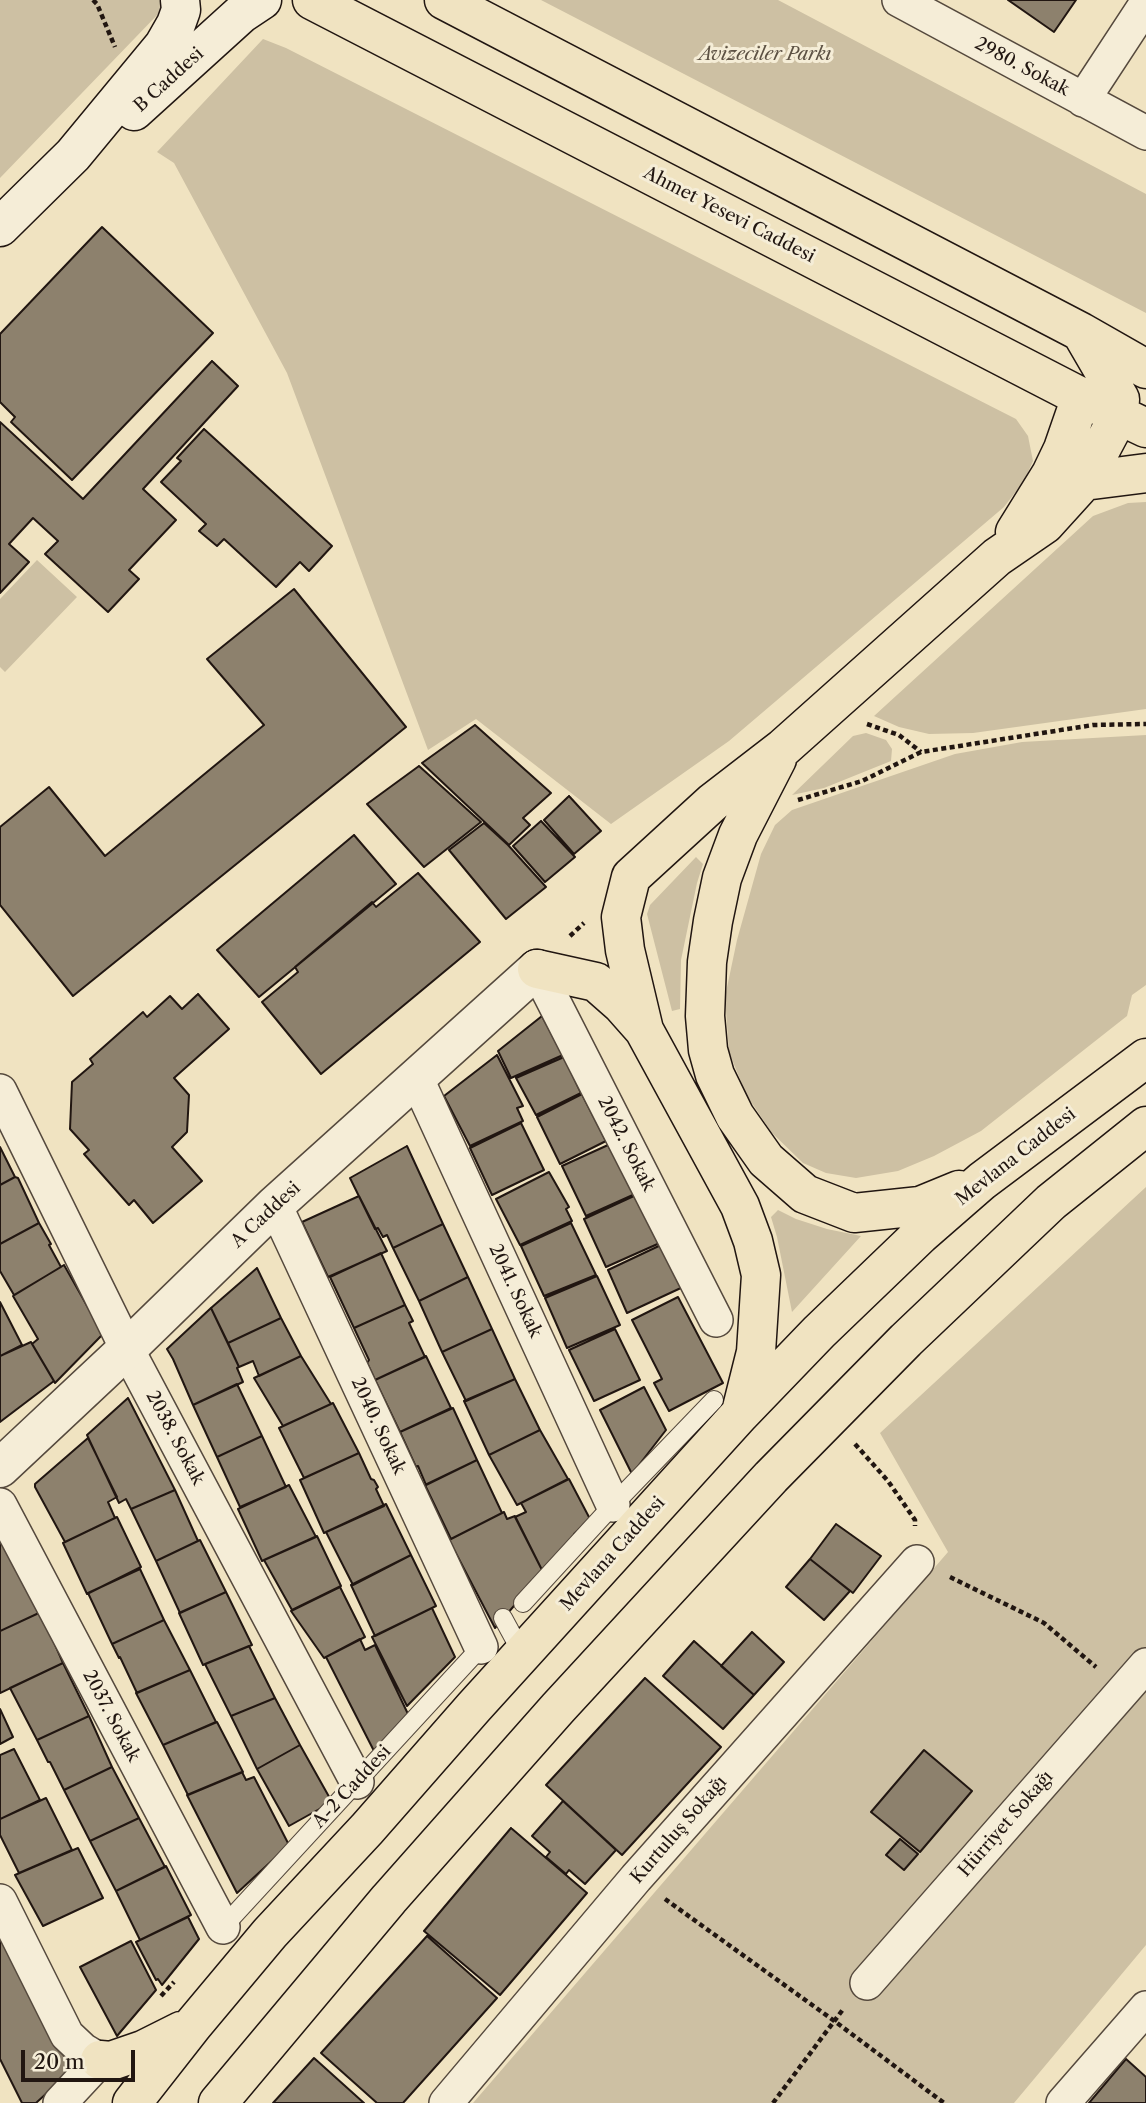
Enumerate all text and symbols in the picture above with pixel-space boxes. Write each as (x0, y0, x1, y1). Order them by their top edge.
street label: 2980. Sokak (971, 33, 1073, 101)
street label: B Caddesi (130, 43, 208, 117)
park label: Avizeciler Parkı (699, 44, 831, 66)
street label: Ahmet Yesevi Caddesi (640, 162, 818, 268)
street label: 2042. Sokak (593, 1093, 659, 1195)
street label: Mevlana Caddesi (952, 1103, 1080, 1211)
street label: A Caddesi (227, 1177, 305, 1253)
street label: 2041. Sokak (484, 1241, 546, 1341)
street label: 2040. Sokak (346, 1374, 410, 1478)
street label: 2038. Sokak (141, 1387, 209, 1489)
street label: Mevlana Caddesi (556, 1492, 670, 1616)
street label: 2037. Sokak (78, 1666, 144, 1766)
street label: A-2 Caddesi (308, 1741, 396, 1833)
street label: Hürriyet Sokağı (954, 1767, 1058, 1881)
street label: Kurtuluş Sokağı (626, 1772, 732, 1888)
scale bar (24, 2036, 138, 2080)
text: 20 m (34, 2049, 85, 2074)

